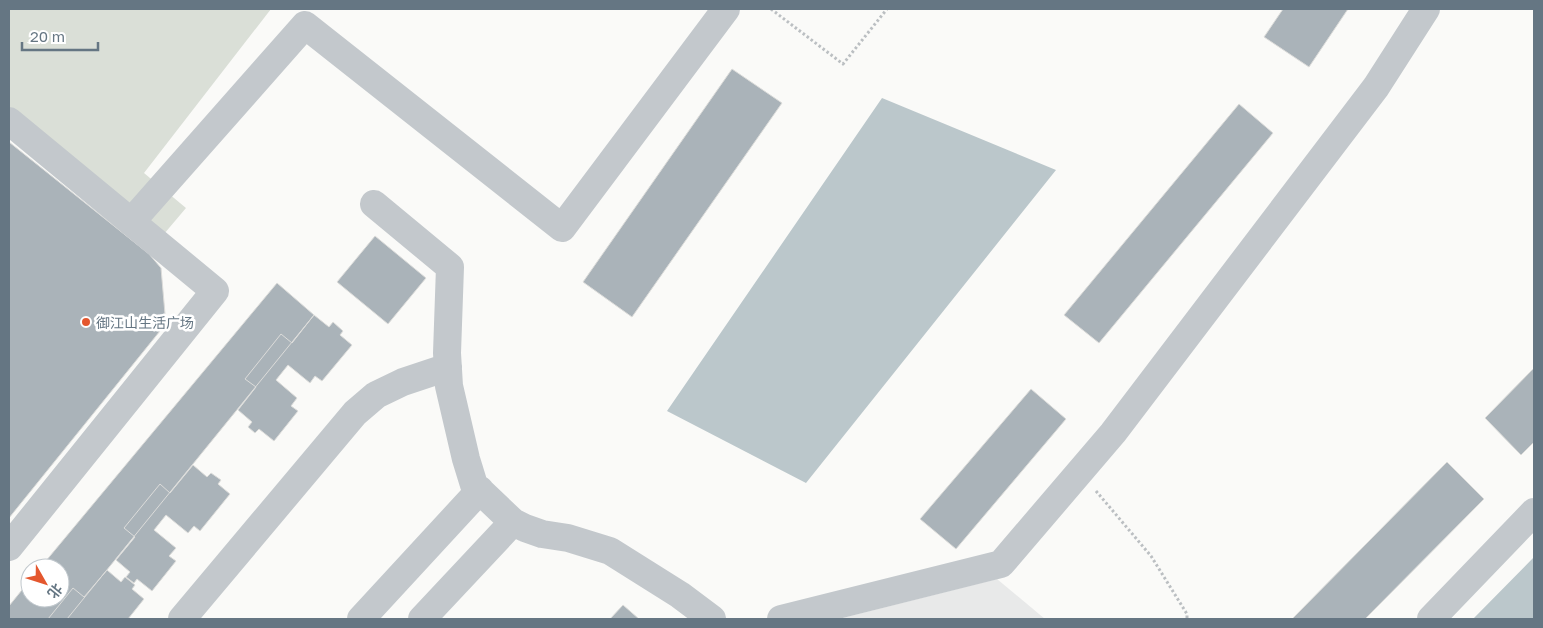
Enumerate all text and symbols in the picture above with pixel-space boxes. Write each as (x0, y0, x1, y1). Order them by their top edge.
scale bar (22, 20, 99, 52)
text: 20 m (30, 27, 65, 45)
place label: 御江山生活广场 (96, 314, 194, 331)
marker: 御江山生活广场 (80, 316, 92, 328)
north arrow (20, 558, 70, 608)
text: 北 (44, 581, 67, 602)

